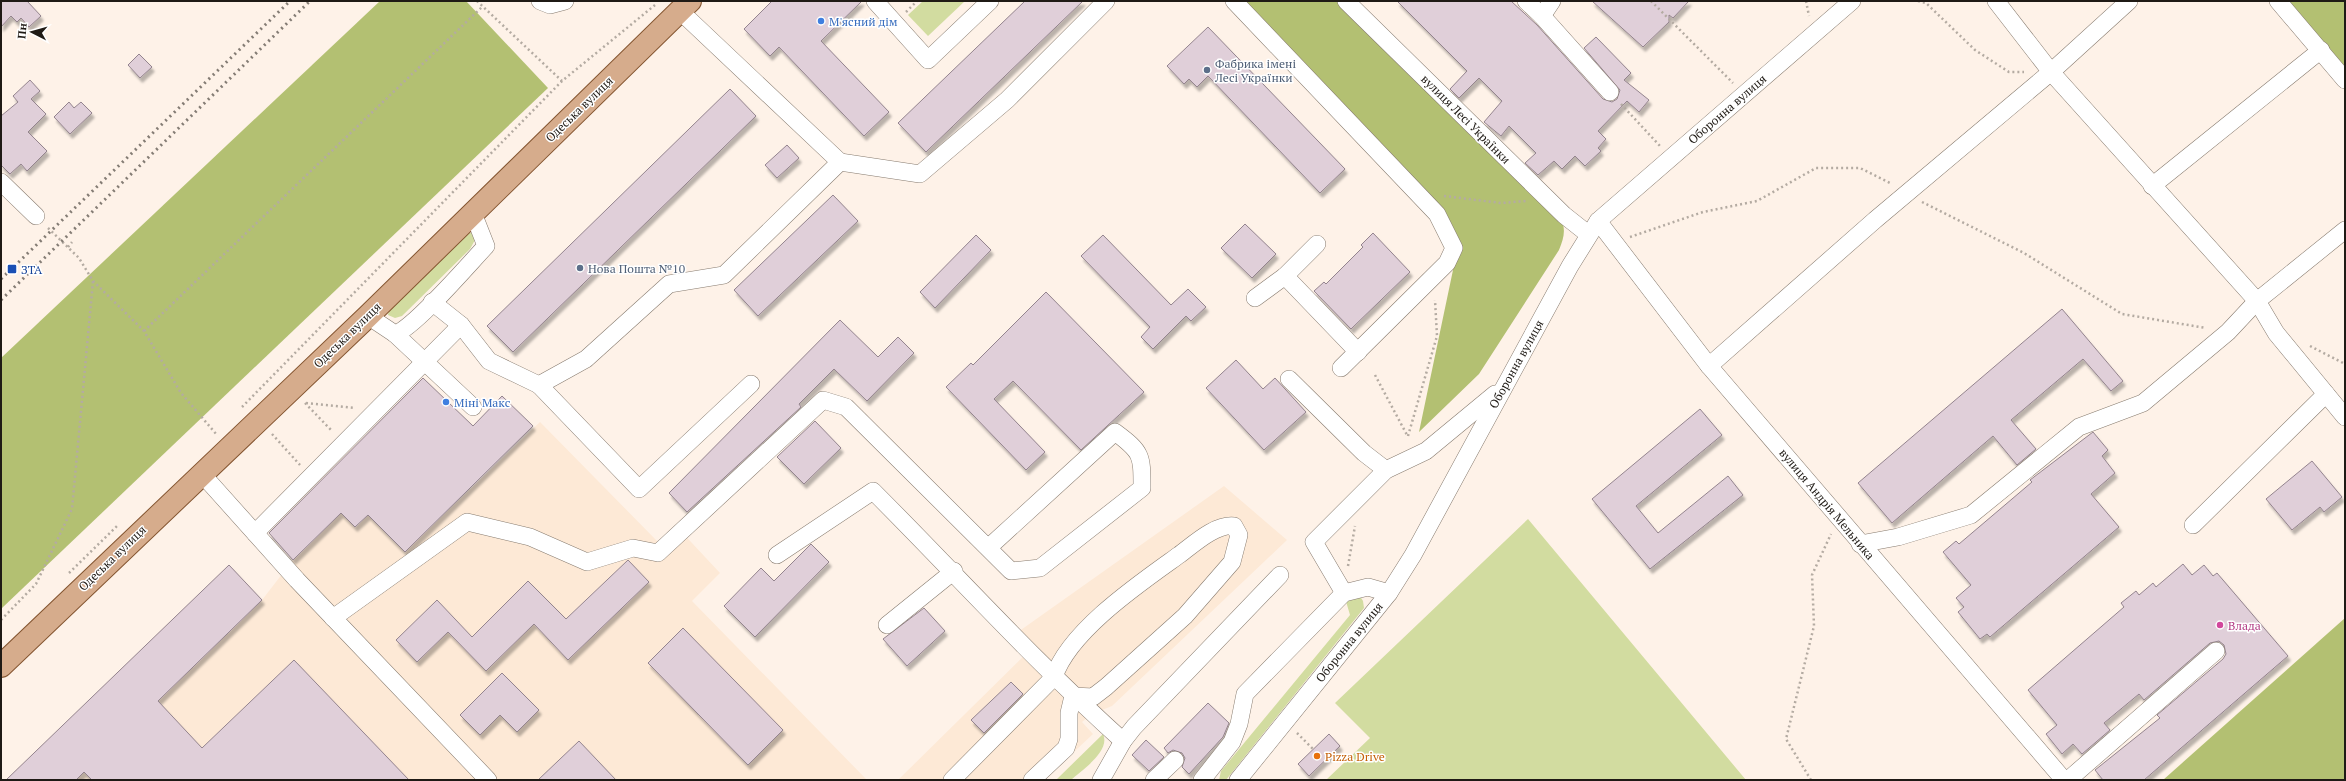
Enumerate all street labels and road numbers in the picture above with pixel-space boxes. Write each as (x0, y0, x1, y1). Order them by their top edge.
street label: вулиця Лесі Українки (1418, 71, 1514, 167)
street label: Оборонна вулиця (1685, 71, 1769, 147)
street label: Одеська вулиця (542, 73, 616, 145)
street label: Одеська вулиця (310, 299, 384, 371)
street label: Оборонна вулиця (1485, 317, 1547, 411)
street label: вулиця Андрія Мельника (1776, 445, 1878, 563)
street label: Одеська вулиця (75, 522, 149, 594)
street label: Оборонна вулиця (1312, 599, 1386, 685)

